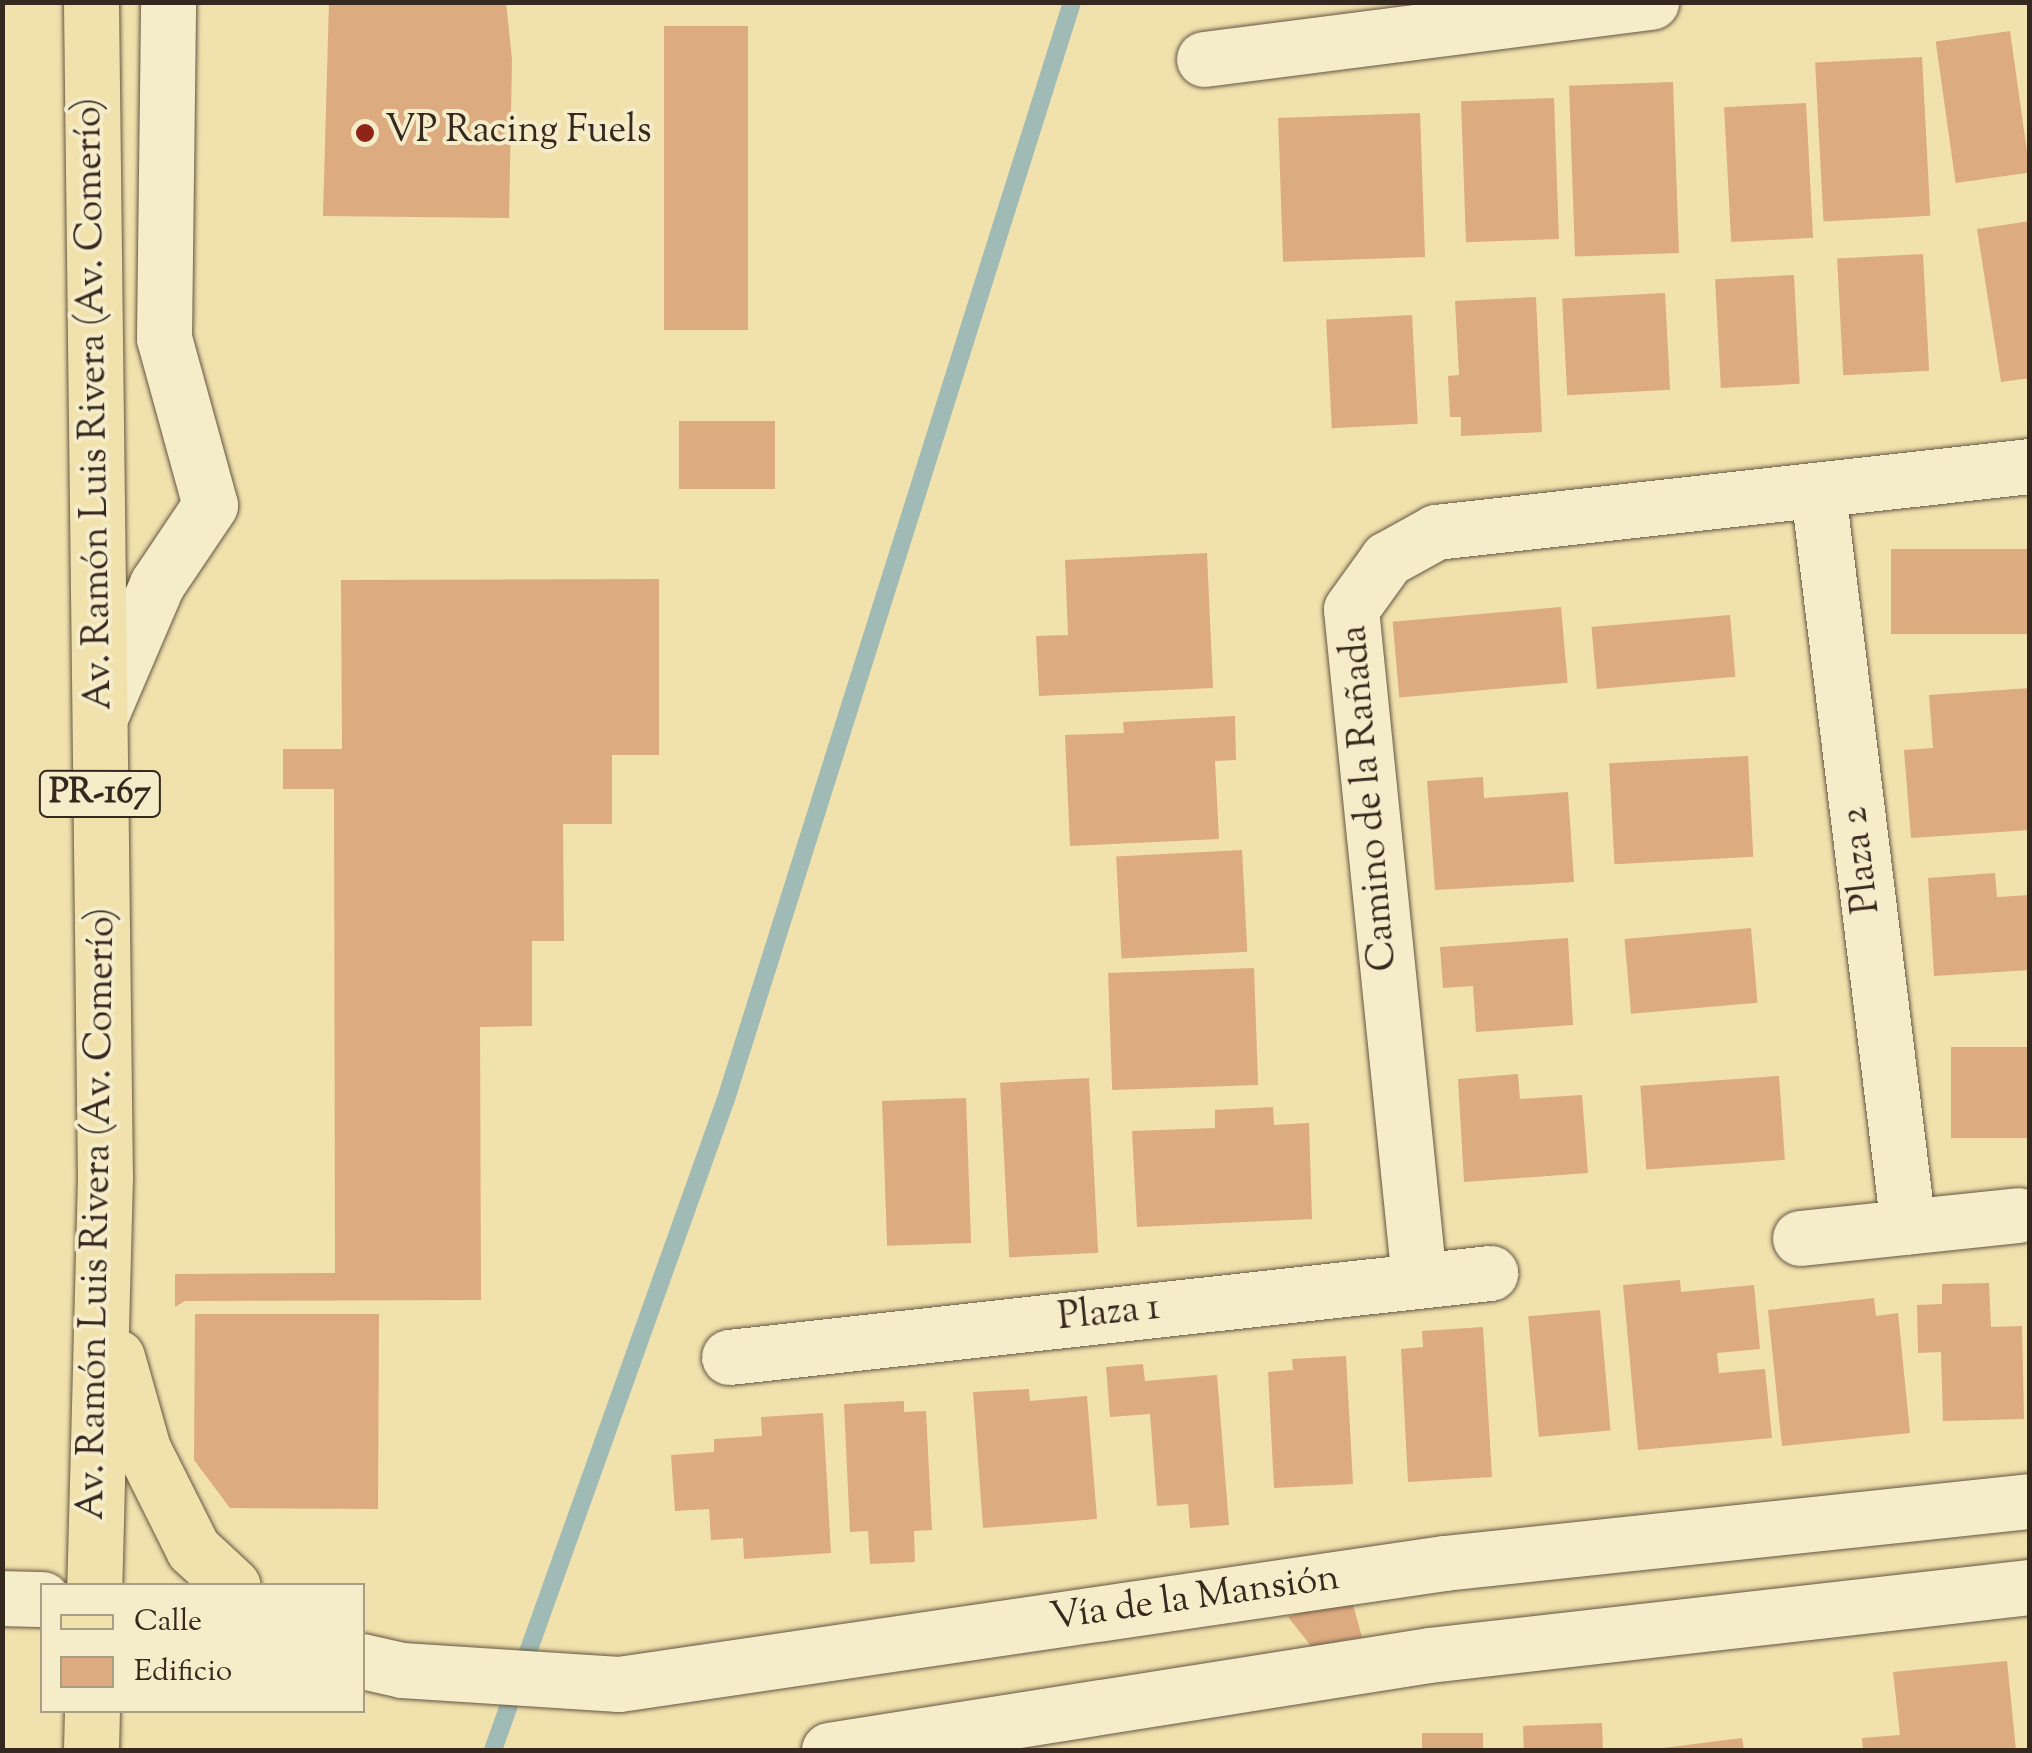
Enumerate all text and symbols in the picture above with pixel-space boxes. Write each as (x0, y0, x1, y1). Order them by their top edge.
street label: Av. Ramón Luis Rivera (Av. Comerío) (68, 97, 124, 711)
place label: VP Racing Fuels (385, 110, 652, 156)
marker: VP Racing Fuels (354, 122, 376, 144)
street label: Camino de la Rañada (1333, 623, 1409, 973)
road number: PR-167 (38, 764, 162, 824)
street label: Plaza 2 (1834, 804, 1892, 916)
street label: Av. Ramón Luis Rivera (Av. Comerío) (71, 907, 127, 1521)
street label: Plaza 1 (1056, 1287, 1162, 1343)
street label: Vía de la Mansión (1047, 1557, 1343, 1643)
legend (40, 1583, 365, 1713)
text: Calle (134, 1601, 202, 1644)
text: Edificio (134, 1651, 232, 1694)

